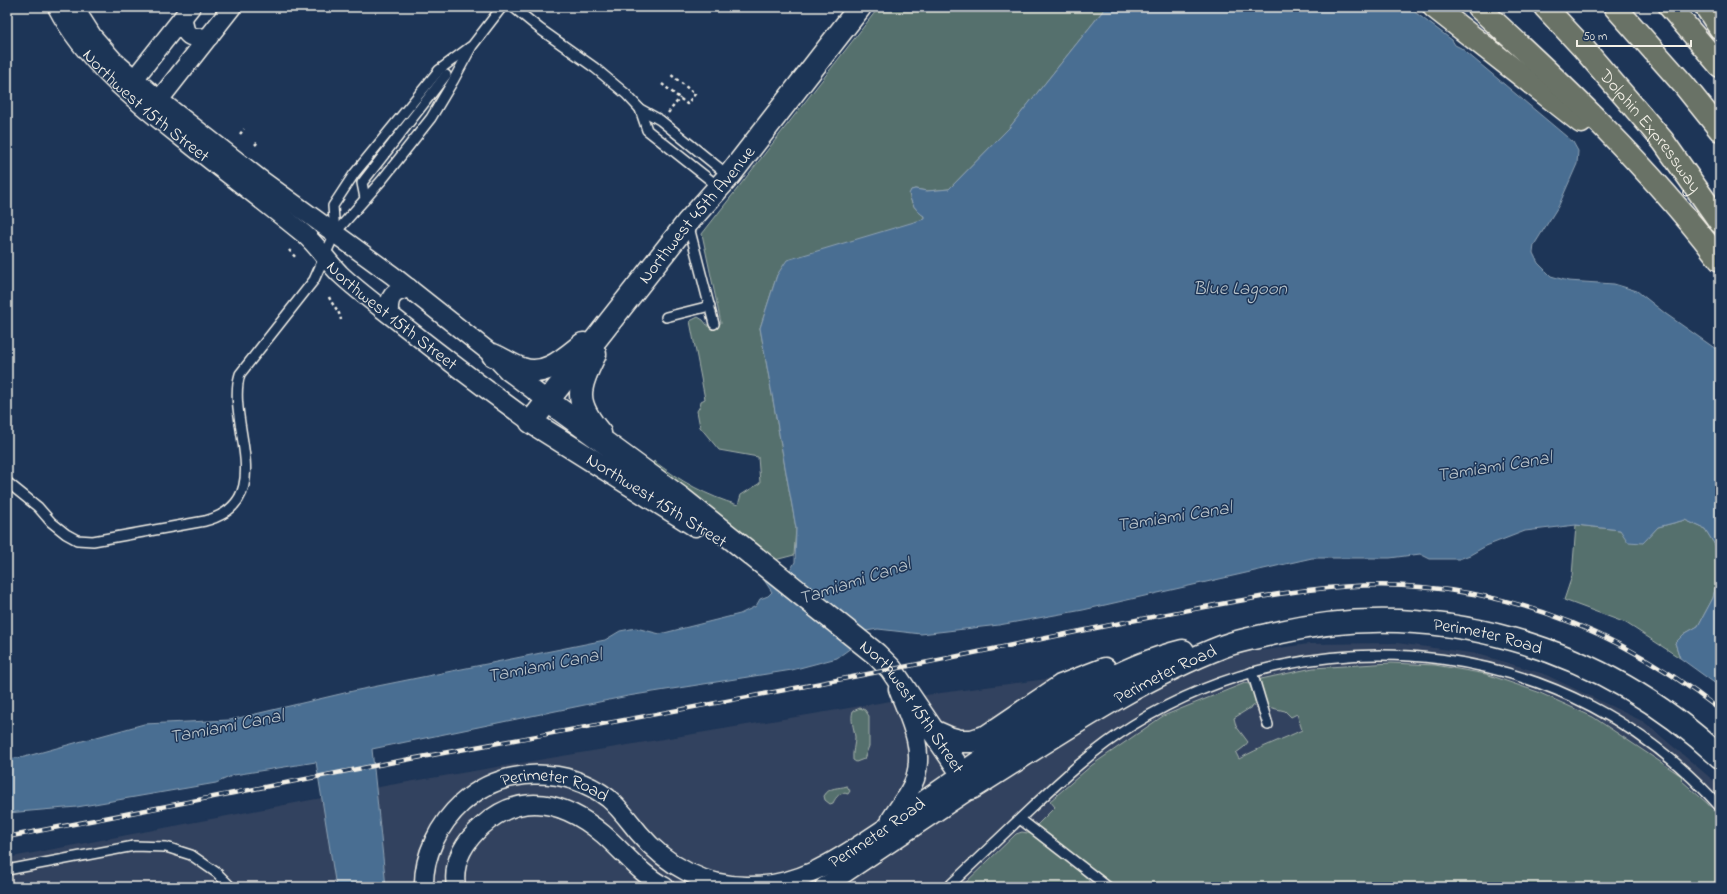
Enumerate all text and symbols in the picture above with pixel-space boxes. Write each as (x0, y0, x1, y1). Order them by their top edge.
scale bar (1577, 22, 1691, 48)
text: 50 m (1583, 28, 1607, 46)
street label: Northwest 15th Street (75, 44, 214, 170)
street label: Dolphin Expressway (1591, 64, 1707, 199)
street label: Northwest 45th Avenue (633, 140, 763, 290)
street label: Northwest 15th Street (319, 256, 462, 378)
water label: Blue Lagoon (1193, 276, 1288, 304)
water label: Tamiami Canal (1435, 445, 1557, 490)
street label: Northwest 15th Street (580, 448, 731, 556)
water label: Tamiami Canal (1115, 495, 1237, 540)
water label: Tamiami Canal (795, 551, 917, 613)
street label: Perimeter Road (1431, 613, 1546, 663)
street label: Northwest 15th Street (853, 635, 970, 779)
street label: Perimeter Road (1110, 639, 1221, 712)
water label: Tamiami Canal (485, 642, 607, 691)
water label: Tamiami Canal (167, 703, 289, 752)
street label: Perimeter Road (498, 763, 613, 810)
street label: Perimeter Road (825, 792, 932, 876)

